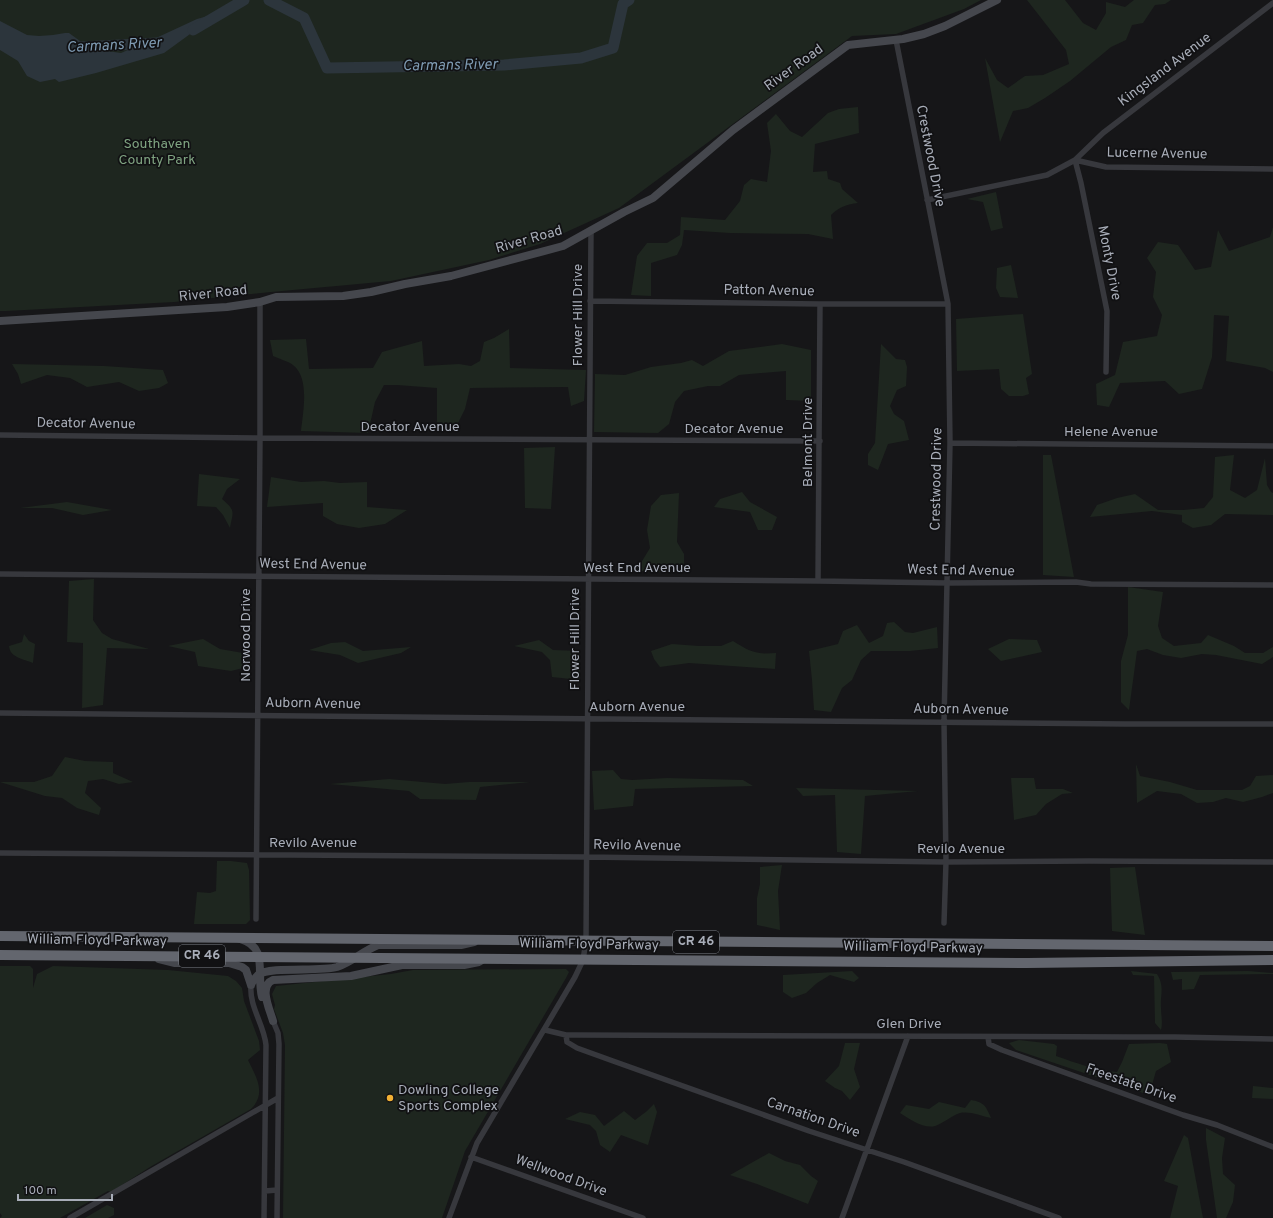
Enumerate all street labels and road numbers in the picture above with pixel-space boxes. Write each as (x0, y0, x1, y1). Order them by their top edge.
street label: Kingsland Avenue (1115, 29, 1215, 111)
street label: River Road (761, 41, 827, 95)
street label: Crestwood Drive (912, 104, 948, 208)
street label: Lucerne Avenue (1106, 145, 1208, 163)
street label: River Road (494, 222, 564, 258)
street label: Monty Drive (1093, 224, 1125, 302)
street label: Flower Hill Drive (570, 264, 587, 366)
street label: River Road (178, 282, 248, 306)
street label: Patton Avenue (723, 282, 815, 300)
street label: Belmont Drive (800, 397, 817, 487)
street label: Decator Avenue (36, 415, 136, 433)
street label: Decator Avenue (360, 419, 460, 436)
street label: Decator Avenue (684, 421, 784, 438)
street label: Helene Avenue (1064, 424, 1158, 441)
street label: Crestwood Drive (928, 427, 946, 531)
street label: West End Avenue (259, 556, 367, 574)
street label: West End Avenue (583, 560, 691, 577)
street label: West End Avenue (907, 562, 1015, 580)
street label: Norwood Drive (238, 588, 255, 682)
street label: Flower Hill Drive (567, 588, 584, 690)
street label: Auborn Avenue (265, 695, 361, 713)
street label: Auborn Avenue (589, 699, 685, 716)
street label: Auborn Avenue (913, 701, 1009, 719)
street label: Revilo Avenue (269, 835, 357, 852)
street label: Revilo Avenue (593, 837, 681, 855)
street label: Revilo Avenue (917, 841, 1005, 858)
street label: William Floyd Parkway (27, 931, 167, 951)
road number: CR 46 (673, 931, 719, 953)
street label: William Floyd Parkway (519, 935, 659, 955)
street label: William Floyd Parkway (843, 938, 983, 958)
road number: CR 46 (179, 945, 225, 967)
street label: Glen Drive (876, 1016, 942, 1033)
street label: Freestate Drive (1083, 1061, 1179, 1107)
street label: Carnation Drive (764, 1094, 862, 1142)
street label: Wellwood Drive (513, 1151, 609, 1201)

